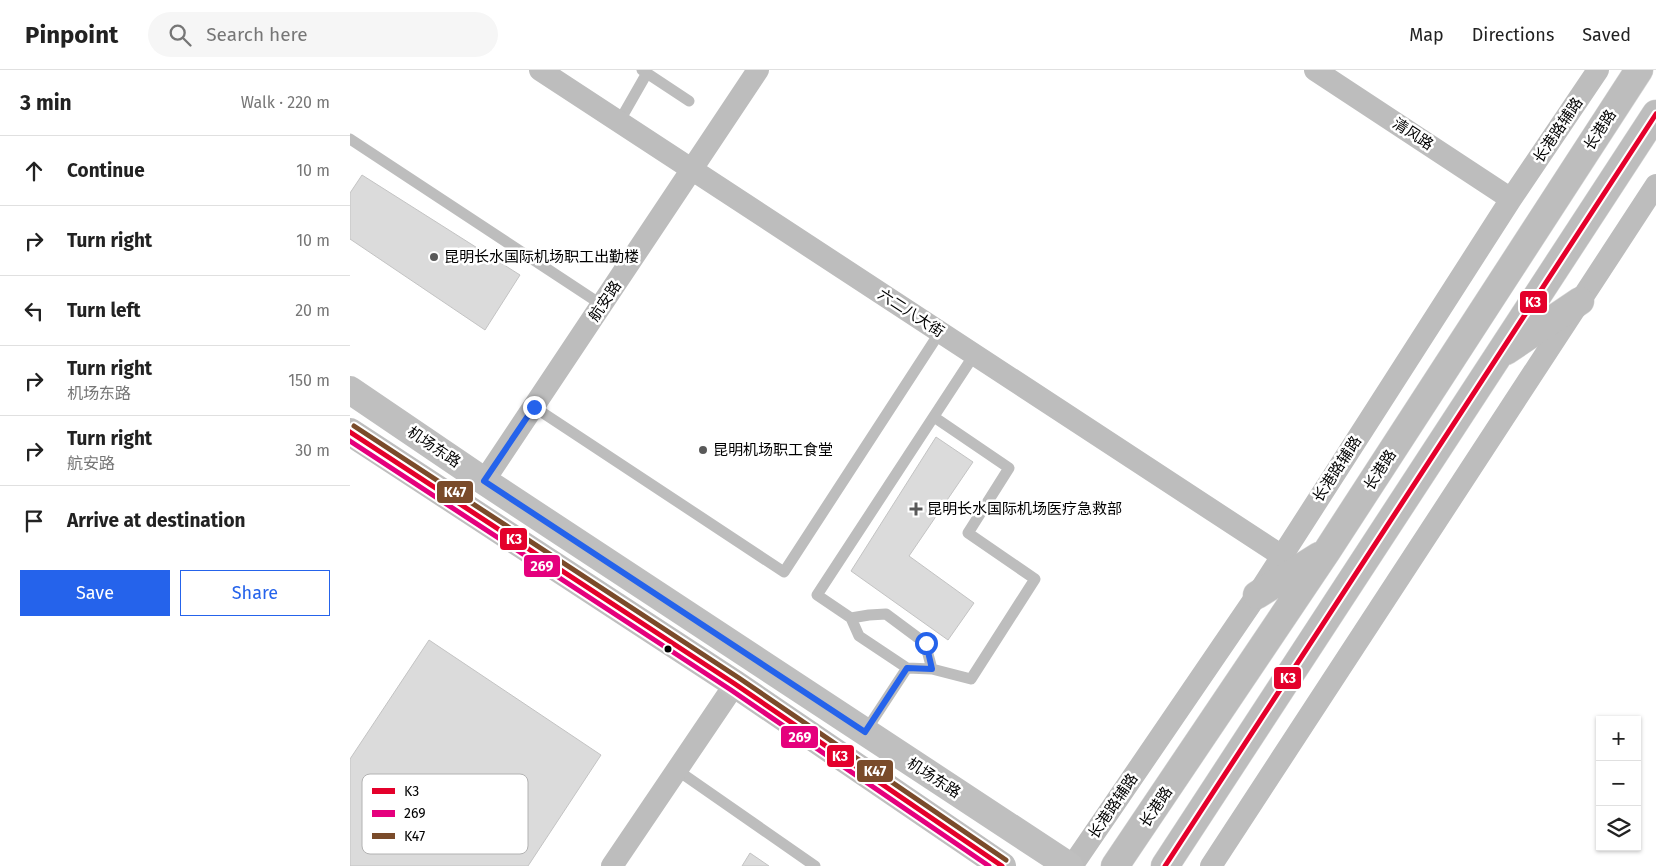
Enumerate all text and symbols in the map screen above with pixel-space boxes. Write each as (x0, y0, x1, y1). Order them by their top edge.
search box (148, 12, 498, 57)
text: Pinpoint (25, 21, 118, 49)
icon: search (166, 21, 194, 49)
text: Search here (206, 23, 308, 46)
text: Map (1409, 24, 1444, 46)
text: Directions (1472, 24, 1554, 46)
text: Saved (1582, 24, 1631, 46)
text: 3 min (20, 90, 72, 116)
text: Walk · 220 m (241, 93, 330, 112)
street label: 长港路辅路 (1530, 94, 1586, 166)
street label: 长港路 (1580, 106, 1620, 154)
street label: 清风路 (1389, 114, 1437, 154)
icon: ahead (20, 157, 48, 185)
text: Continue (67, 159, 145, 182)
text: 10 m (296, 161, 330, 180)
icon: right (20, 227, 48, 255)
text: Turn right (67, 229, 152, 252)
text: 10 m (296, 231, 330, 250)
place label: 昆明长水国际机场职工出勤楼 (444, 248, 639, 266)
marker: 昆明长水国际机场职工出勤楼 (428, 251, 440, 263)
street label: 航安路 (585, 277, 625, 325)
street label: 六二八大街 (875, 285, 947, 341)
line badge: K3 (1519, 290, 1548, 314)
text: K3 (1525, 294, 1541, 311)
icon: left (20, 297, 48, 325)
text: Turn left (67, 299, 141, 322)
text: 20 m (295, 301, 330, 320)
text: Turn right (67, 357, 152, 380)
icon: right (20, 367, 48, 395)
text: 150 m (288, 371, 330, 390)
text: 机场东路 (67, 384, 131, 403)
route end (523, 396, 546, 419)
street label: 机场东路 (404, 423, 464, 471)
text: Turn right (67, 427, 152, 450)
street label: 长港路辅路 (1309, 433, 1365, 505)
icon: right (20, 437, 48, 465)
text: 30 m (295, 441, 330, 460)
place label: 昆明机场职工食堂 (713, 441, 833, 459)
marker: 昆明机场职工食堂 (697, 444, 709, 456)
street label: 长港路 (1360, 446, 1400, 494)
text: 航安路 (67, 454, 115, 473)
line badge: K47 (436, 480, 474, 504)
text: K47 (444, 484, 467, 501)
place label: 昆明长水国际机场医疗急救部 (927, 500, 1122, 518)
marker: 昆明长水国际机场医疗急救部 (909, 502, 923, 516)
icon: arrive (20, 507, 48, 535)
text: Arrive at destination (67, 509, 246, 532)
line badge: K3 (499, 527, 528, 551)
text: K3 (506, 531, 522, 548)
line badge: 269 (523, 554, 561, 578)
text: 269 (531, 558, 554, 575)
button: Save (20, 570, 170, 616)
button: Share (180, 570, 330, 616)
route start (915, 632, 938, 655)
unlabelled marker (663, 644, 673, 654)
line badge: K3 (1273, 666, 1302, 690)
text: K3 (1280, 670, 1296, 687)
map controls (1596, 716, 1641, 851)
button: + (1596, 716, 1641, 761)
line badge: 269 (780, 725, 819, 749)
text: 269 (789, 729, 812, 746)
line badge: K3 (826, 744, 855, 768)
text: K3 (832, 748, 848, 765)
street label: 机场东路 (904, 754, 964, 802)
line badge: K47 (856, 759, 894, 783)
button: − (1596, 761, 1641, 806)
text: K47 (864, 763, 887, 780)
street label: 长港路辅路 (1085, 770, 1141, 842)
legend (362, 774, 528, 854)
text: K3 (404, 783, 419, 800)
street label: 长港路 (1136, 783, 1176, 831)
text: 269 (404, 805, 426, 822)
button: layers (1596, 806, 1641, 851)
text: K47 (404, 828, 425, 845)

